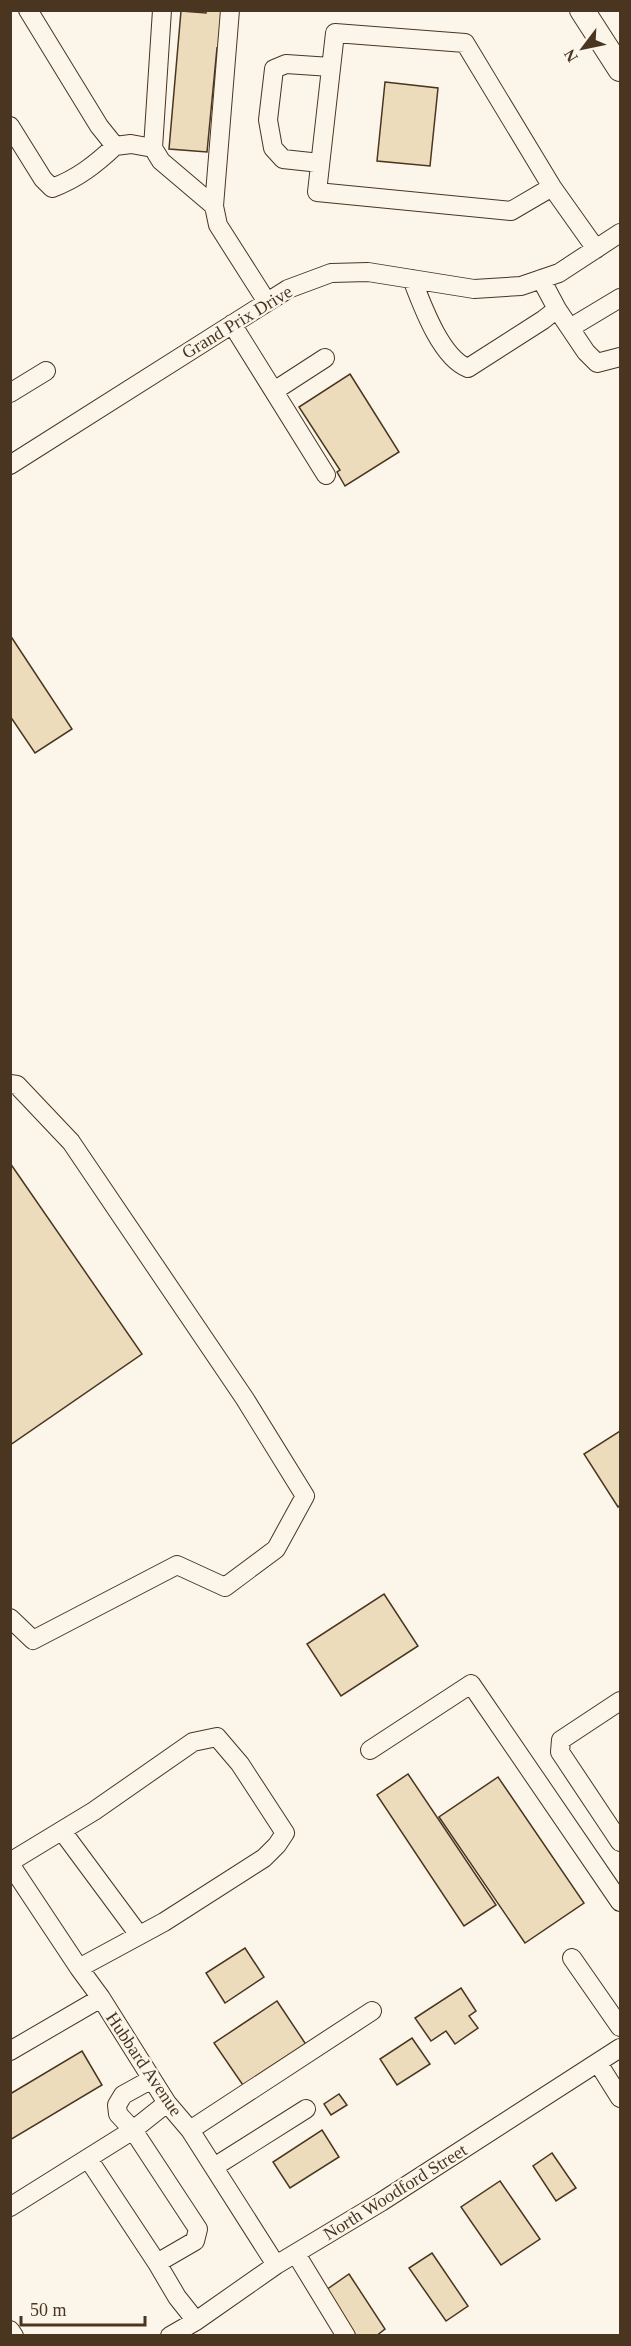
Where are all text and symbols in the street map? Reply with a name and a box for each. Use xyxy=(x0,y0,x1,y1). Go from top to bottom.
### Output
north arrow xyxy=(553,18,613,78)
text: N xyxy=(560,46,581,65)
street label: Grand Prix Drive xyxy=(178,281,296,363)
street label: Hubbard Avenue xyxy=(102,2008,186,2120)
street label: North Woodford Street xyxy=(320,2140,470,2244)
scale bar xyxy=(21,2289,146,2327)
text: 50 m xyxy=(30,2300,67,2320)

